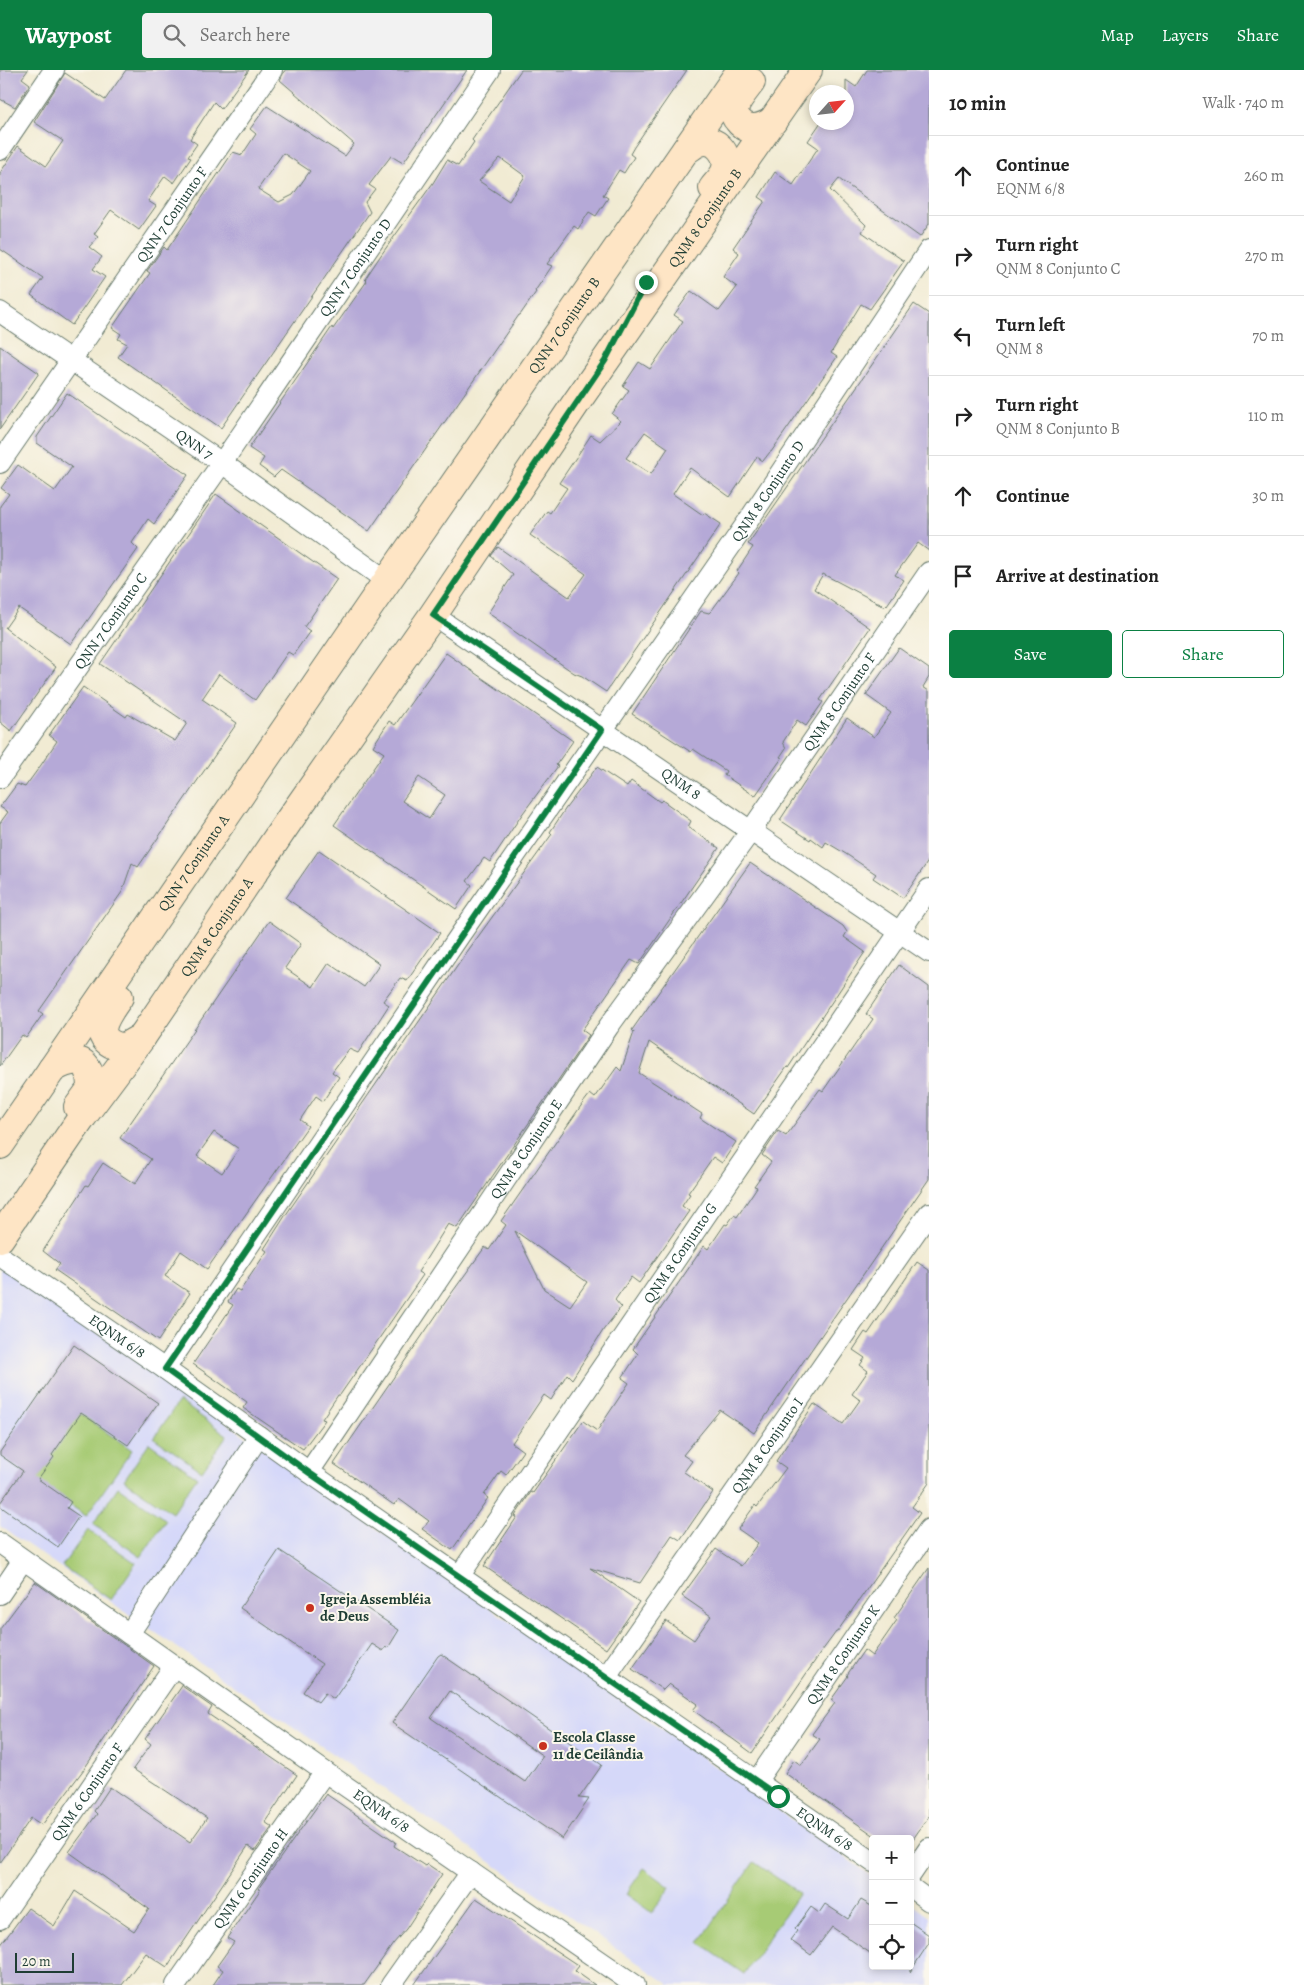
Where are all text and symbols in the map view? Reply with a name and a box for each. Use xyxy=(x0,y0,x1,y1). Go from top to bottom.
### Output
search box xyxy=(142,13,492,58)
text: Waypost xyxy=(25,19,112,51)
icon: search xyxy=(160,21,188,49)
text: Search here xyxy=(200,22,290,48)
text: Map xyxy=(1101,23,1134,47)
text: Layers xyxy=(1162,23,1209,47)
text: Share xyxy=(1237,23,1279,47)
north arrow xyxy=(809,85,854,130)
text: 10 min xyxy=(949,89,1006,117)
text: Walk · 740 m xyxy=(1203,92,1284,114)
text: Continue xyxy=(996,152,1070,178)
icon: ahead xyxy=(949,162,977,190)
street label: QNN 7 Conjunto F xyxy=(132,163,212,267)
street label: QNM 8 Conjunto B xyxy=(663,164,746,272)
text: 260 m xyxy=(1244,165,1284,187)
text: EQNM 6/8 xyxy=(996,178,1065,200)
street label: QNN 7 Conjunto D xyxy=(315,214,396,321)
text: Turn right xyxy=(996,232,1078,258)
icon: right xyxy=(949,242,977,270)
text: 270 m xyxy=(1245,245,1284,267)
text: QNM 8 Conjunto C xyxy=(996,258,1121,280)
route end xyxy=(635,271,658,294)
street label: QNN 7 Conjunto B xyxy=(524,273,605,378)
text: Turn left xyxy=(996,312,1065,338)
icon: left xyxy=(949,322,977,350)
text: 70 m xyxy=(1252,325,1284,347)
text: QNM 8 xyxy=(996,338,1043,360)
text: Turn right xyxy=(996,392,1078,418)
icon: right xyxy=(949,402,977,430)
text: 110 m xyxy=(1248,405,1284,427)
text: QNM 8 Conjunto B xyxy=(996,418,1120,440)
street label: QNN 7 xyxy=(172,424,218,464)
street label: QNM 8 Conjunto D xyxy=(727,436,809,546)
icon: ahead xyxy=(949,482,977,510)
text: Continue xyxy=(996,483,1070,509)
text: 30 m xyxy=(1252,485,1284,507)
icon: arrive xyxy=(949,562,977,590)
text: Arrive at destination xyxy=(996,563,1159,589)
street label: QNN 7 Conjunto C xyxy=(70,569,152,673)
button: Save xyxy=(949,630,1112,678)
button: Share xyxy=(1122,630,1284,678)
street label: QNM 8 Conjunto F xyxy=(798,649,881,755)
street label: QNM 8 xyxy=(657,763,705,804)
street label: QNN 7 Conjunto A xyxy=(153,810,234,915)
street label: QNM 8 Conjunto A xyxy=(176,873,258,981)
street label: QNM 8 Conjunto E xyxy=(485,1095,567,1203)
street label: QNM 8 Conjunto G xyxy=(639,1199,722,1307)
street label: EQNM 6/8 xyxy=(85,1310,150,1363)
street label: QNM 8 Conjunto I xyxy=(727,1393,808,1498)
place label: Igreja Assembléia de Deus xyxy=(320,1589,432,1626)
street label: QNM 8 Conjunto K xyxy=(802,1600,885,1709)
marker: Igreja Assembléia de Deus xyxy=(304,1602,316,1614)
place label: Escola Classe 11 de Ceilândia xyxy=(553,1727,644,1764)
street label: QNM 6 Conjunto F xyxy=(46,1739,128,1845)
marker: Escola Classe 11 de Ceilândia xyxy=(537,1740,549,1752)
street label: EQNM 6/8 xyxy=(349,1784,414,1837)
route start xyxy=(767,1785,790,1808)
street label: EQNM 6/8 xyxy=(792,1802,857,1855)
street label: QNM 6 Conjunto H xyxy=(208,1824,293,1933)
map controls xyxy=(869,1835,914,1970)
button: + xyxy=(869,1835,914,1880)
button: − xyxy=(869,1880,914,1925)
button: locate xyxy=(869,1925,914,1970)
scale bar xyxy=(15,1950,74,1973)
text: 20 m xyxy=(22,1952,51,1971)

